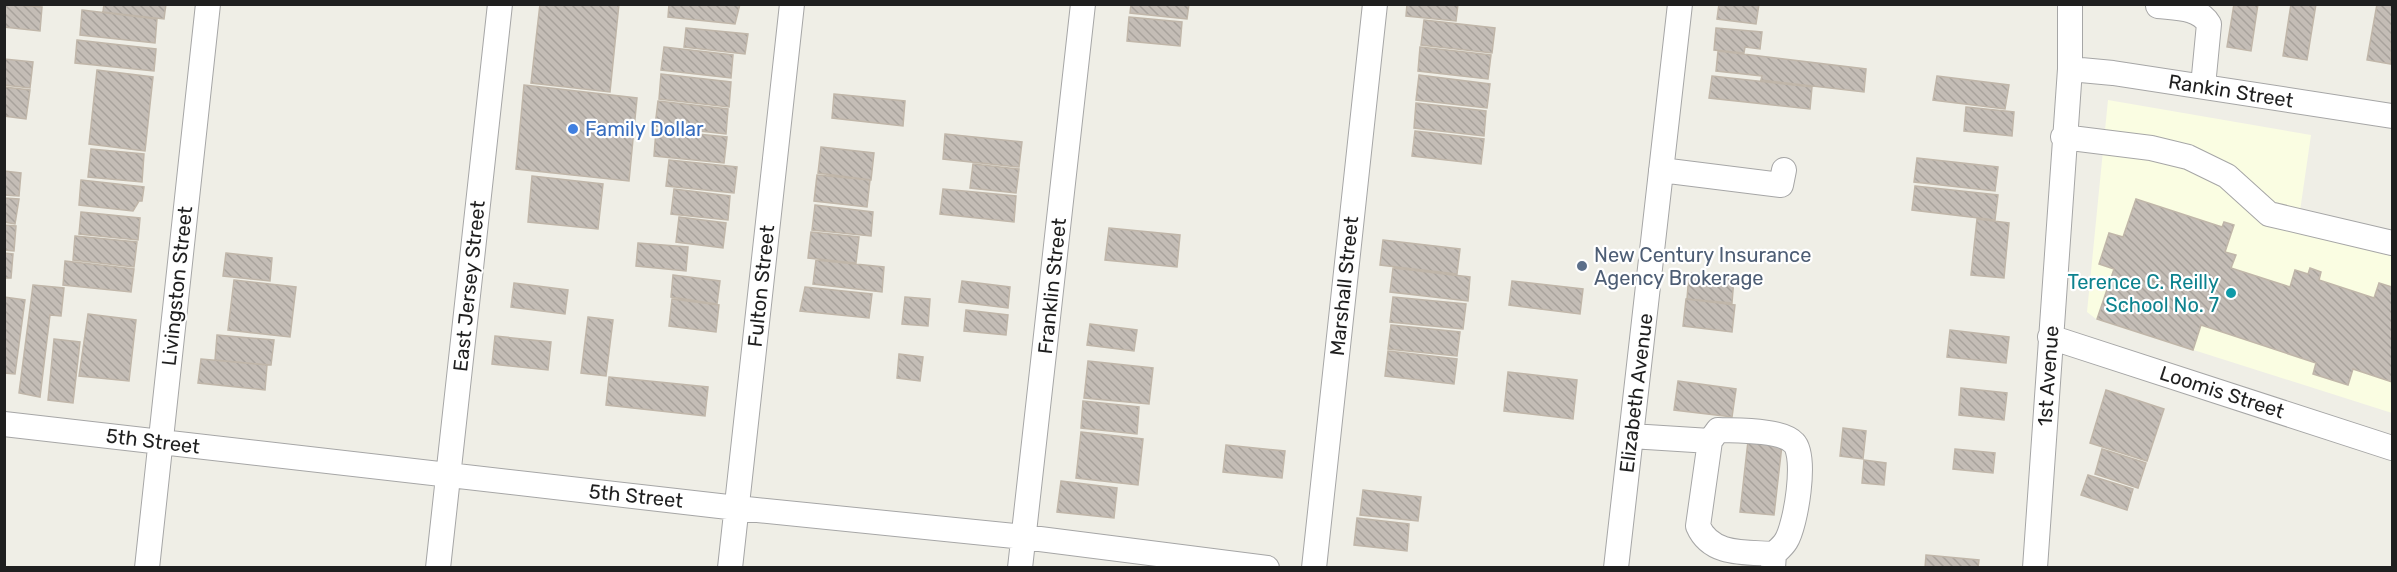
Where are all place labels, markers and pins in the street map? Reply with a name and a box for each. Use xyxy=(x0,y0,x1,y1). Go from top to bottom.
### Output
place label: Family Dollar xyxy=(585,117,704,141)
marker: Family Dollar xyxy=(566,122,580,136)
place label: New Century Insurance Agency Brokerage xyxy=(1594,243,1811,290)
marker: New Century Insurance Agency Brokerage xyxy=(1575,259,1589,273)
place label: Terence C. Reilly School No. 7 xyxy=(2067,270,2219,317)
marker: Terence C. Reilly School No. 7 xyxy=(2224,286,2238,300)

